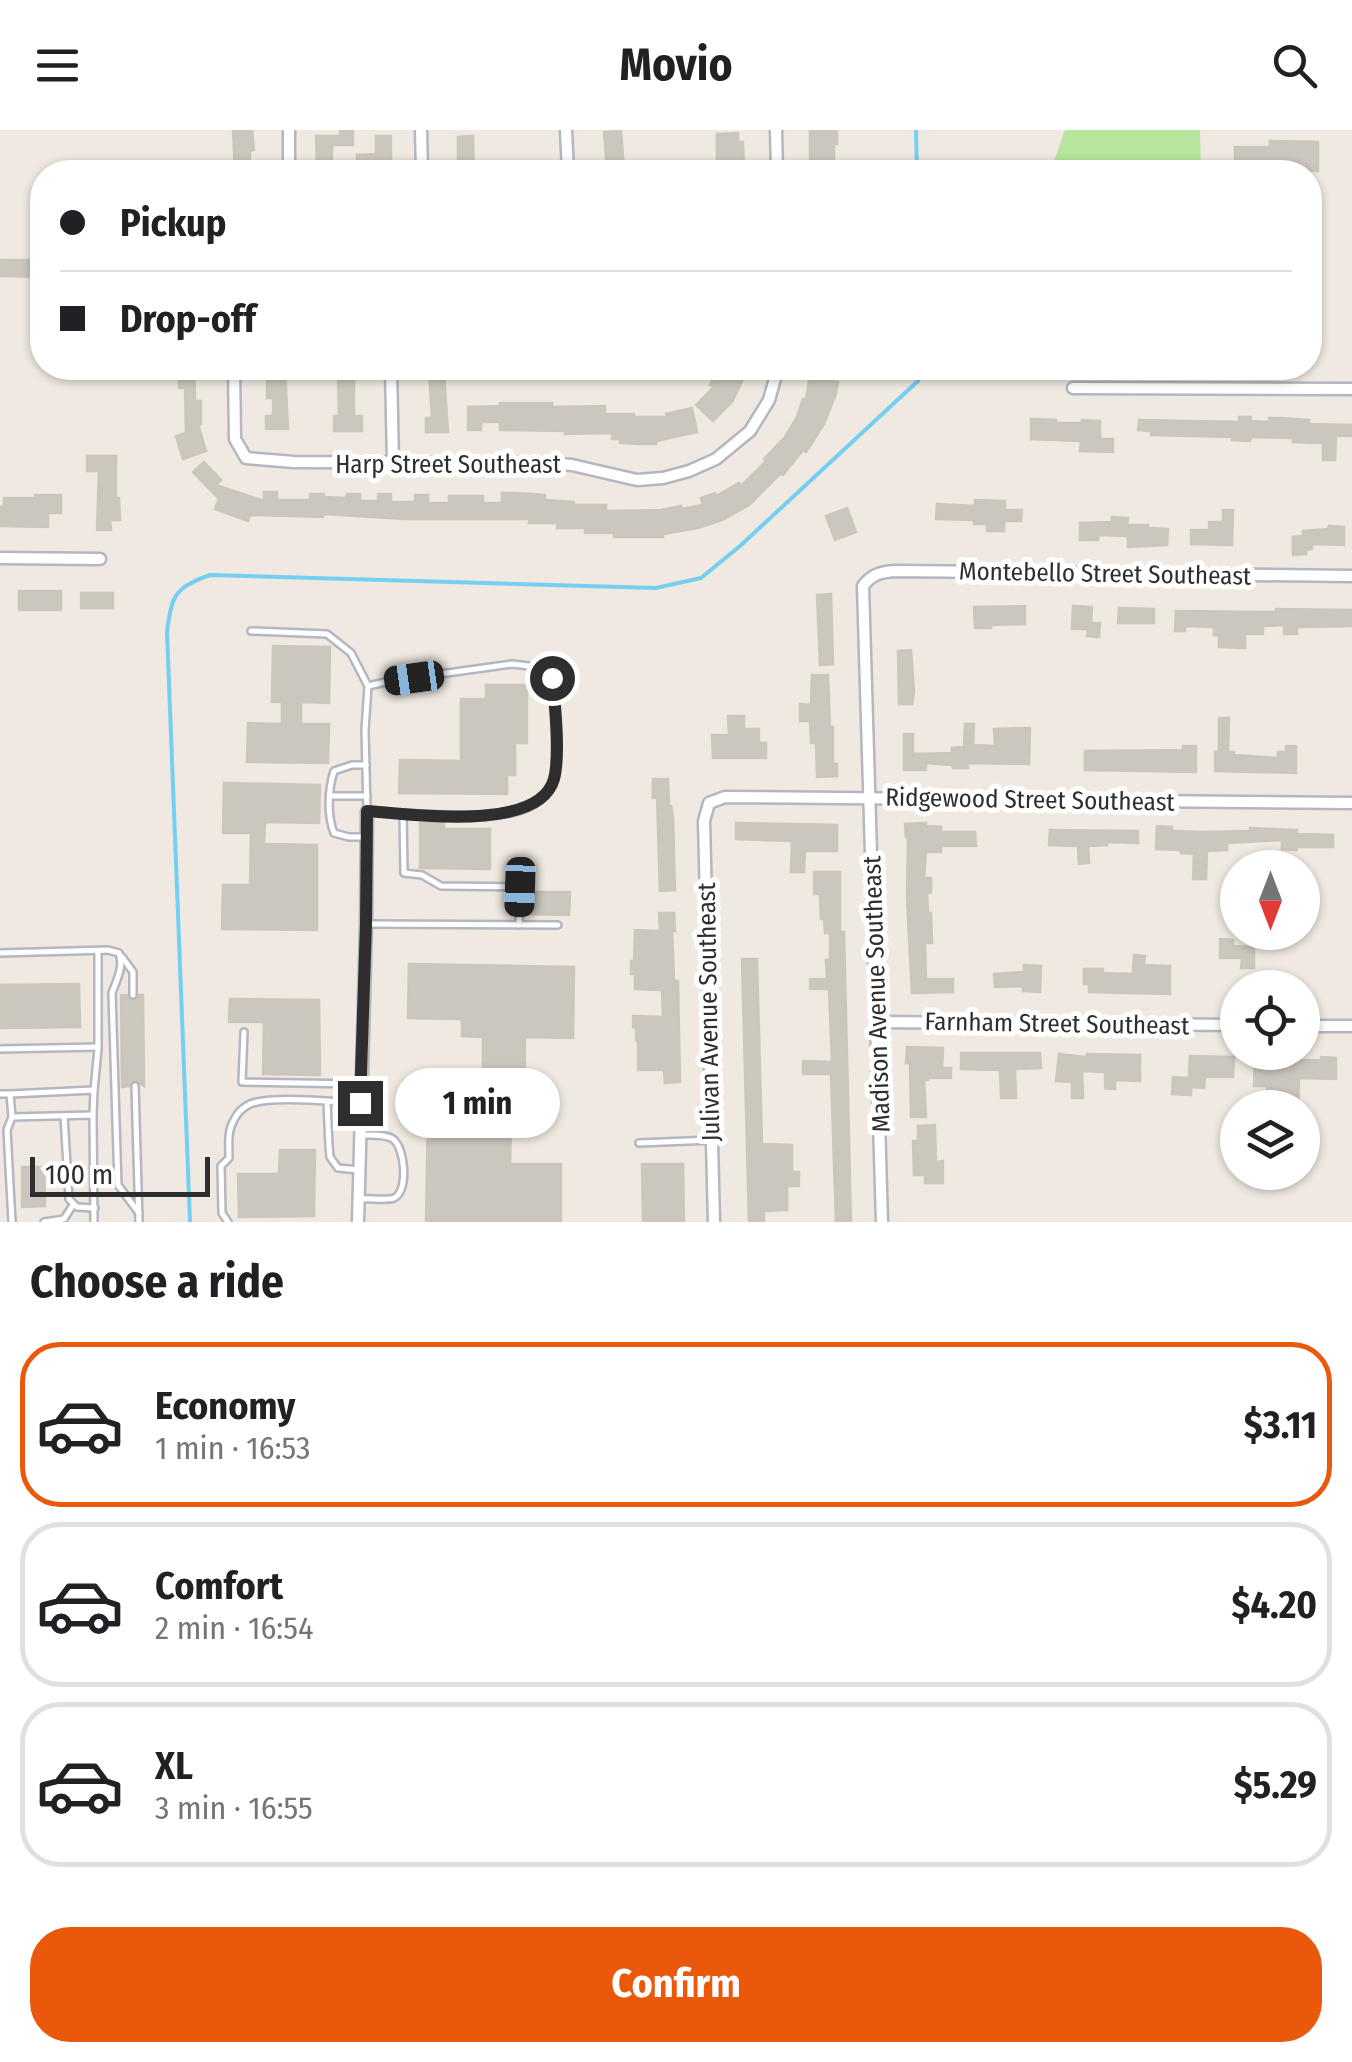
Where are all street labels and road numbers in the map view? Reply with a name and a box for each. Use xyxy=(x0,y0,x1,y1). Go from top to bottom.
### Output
street label: Harp Street Southeast xyxy=(335,450,562,480)
street label: Montebello Street Southeast xyxy=(959,556,1252,592)
street label: Ridgewood Street Southeast xyxy=(885,782,1176,818)
street label: Madison Avenue Southeast xyxy=(857,854,897,1133)
street label: Julivan Avenue Southeast xyxy=(692,881,726,1142)
street label: Farnham Street Southeast xyxy=(924,1007,1190,1041)

